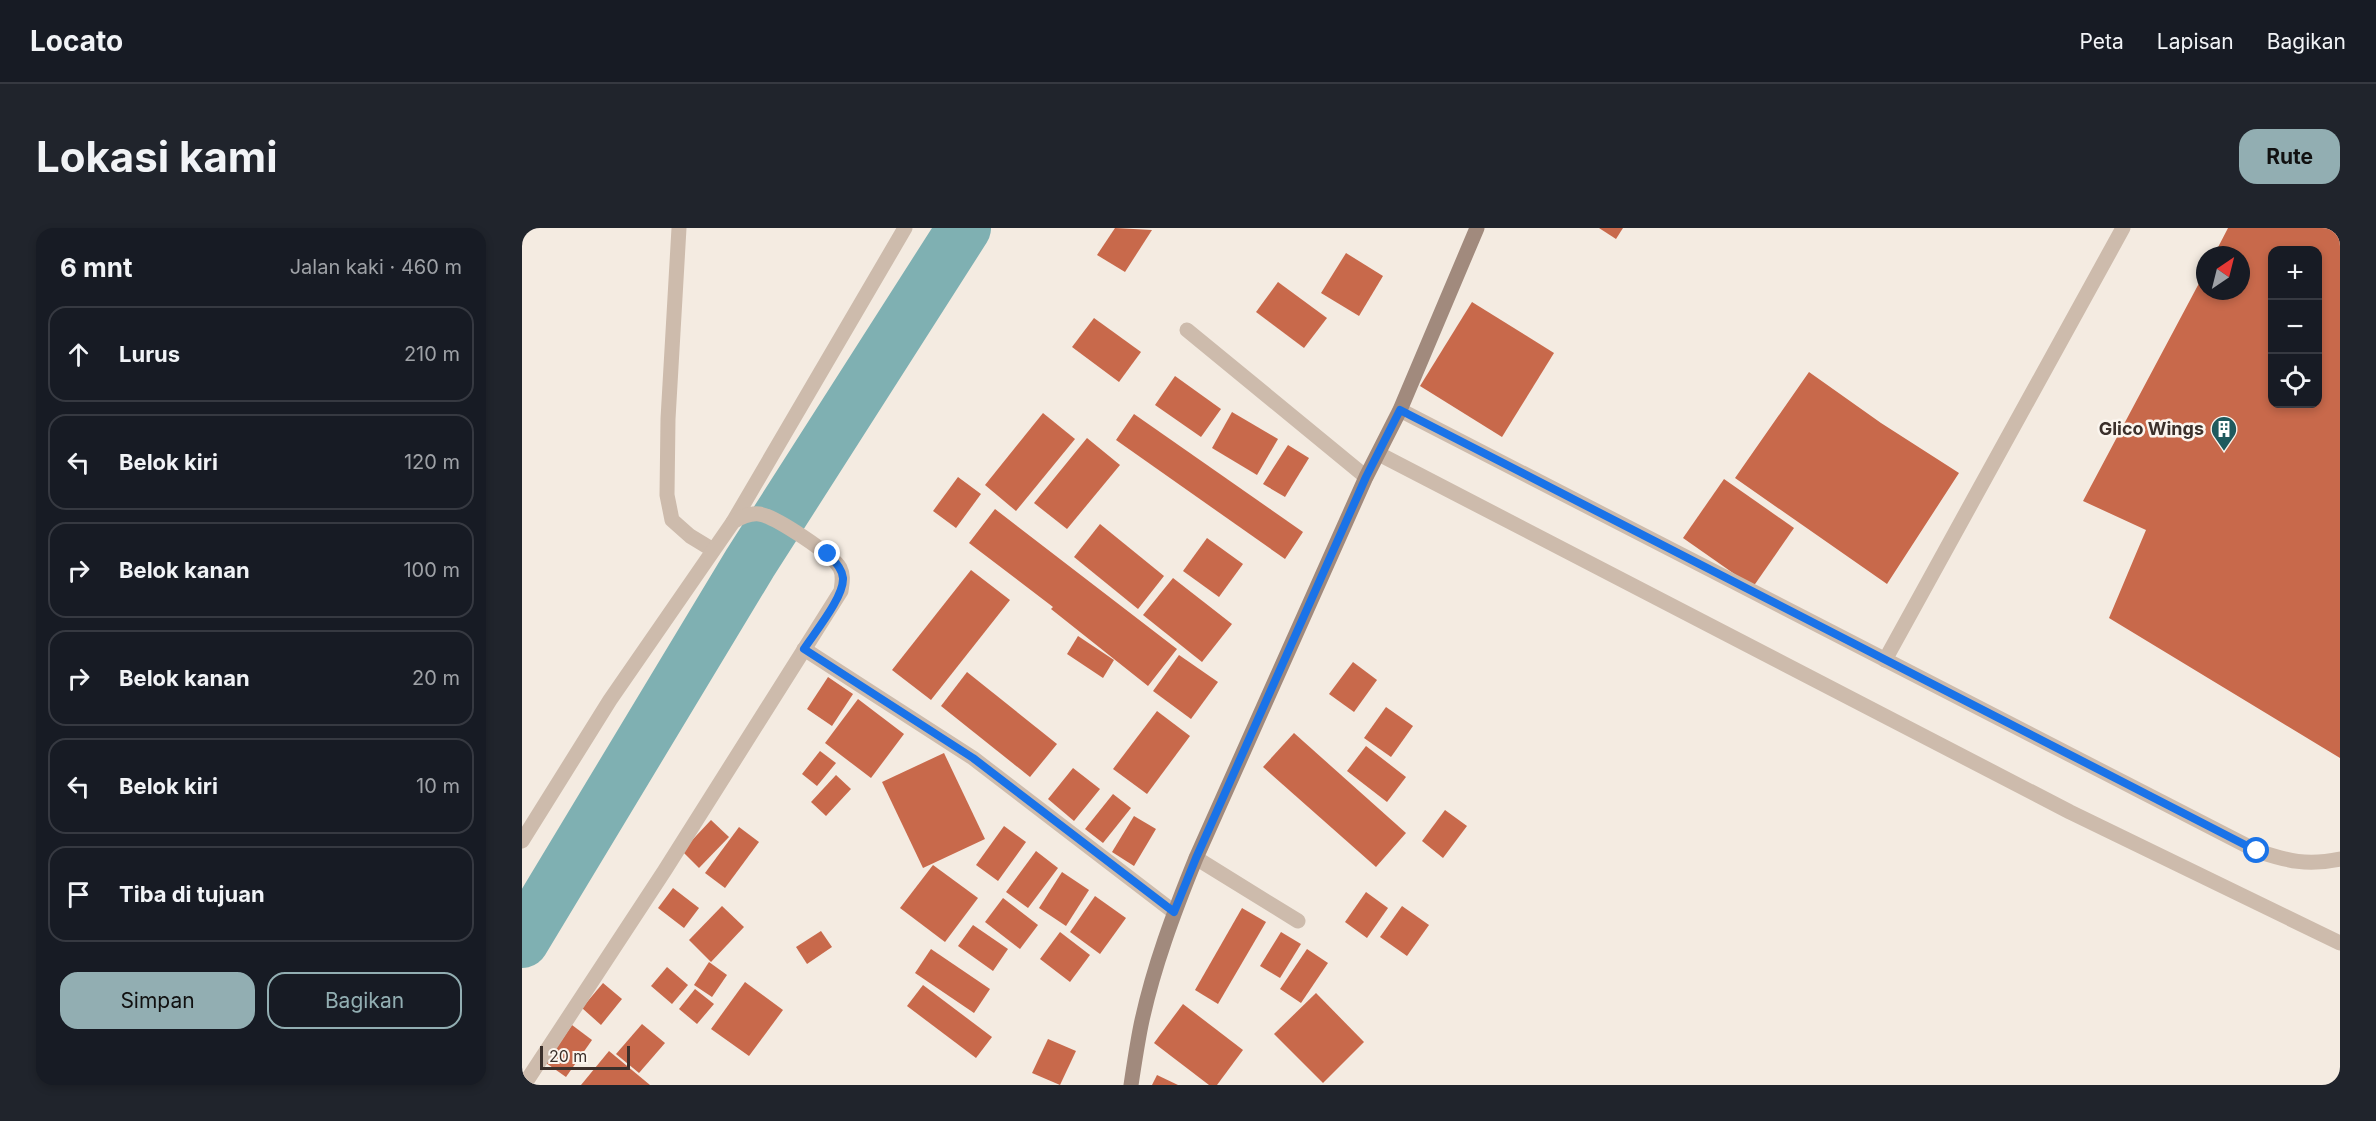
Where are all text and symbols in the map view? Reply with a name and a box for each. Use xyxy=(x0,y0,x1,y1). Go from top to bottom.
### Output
text: Locato xyxy=(30,24,123,58)
text: Peta xyxy=(2080,29,2124,54)
text: Lapisan xyxy=(2157,29,2234,54)
text: Bagikan xyxy=(2267,29,2346,54)
button: Rute xyxy=(2239,129,2340,184)
text: Lokasi kami xyxy=(36,131,278,182)
north arrow xyxy=(2196,246,2250,300)
map controls xyxy=(2268,246,2322,408)
button: + xyxy=(2268,246,2322,300)
text: 6 mnt xyxy=(60,252,132,283)
text: Jalan kaki · 460 m xyxy=(290,255,462,279)
button: − xyxy=(2268,300,2322,354)
icon: ahead xyxy=(62,338,95,371)
text: Lurus xyxy=(119,341,180,367)
text: 210 m xyxy=(404,342,460,366)
button: locate xyxy=(2268,354,2322,408)
building icon: Glico Wings xyxy=(2209,414,2239,452)
place label: Glico Wings xyxy=(2099,418,2204,439)
icon: left xyxy=(62,446,95,479)
text: Belok kiri xyxy=(119,449,218,475)
text: 120 m xyxy=(404,450,460,474)
route end xyxy=(814,540,840,566)
icon: right xyxy=(62,554,95,587)
text: Belok kanan xyxy=(119,557,250,583)
text: 100 m xyxy=(403,558,460,582)
icon: right xyxy=(62,662,95,695)
text: Belok kanan xyxy=(119,665,250,691)
text: 20 m xyxy=(412,666,460,690)
icon: left xyxy=(62,770,95,803)
text: Belok kiri xyxy=(119,773,218,799)
text: 10 m xyxy=(416,774,460,798)
route start xyxy=(2243,837,2269,863)
icon: arrive xyxy=(62,878,95,911)
text: Tiba di tujuan xyxy=(119,881,265,907)
button: Simpan xyxy=(60,972,255,1029)
button: Bagikan xyxy=(267,972,462,1029)
scale bar xyxy=(540,1043,630,1070)
text: 20 m xyxy=(549,1046,587,1066)

